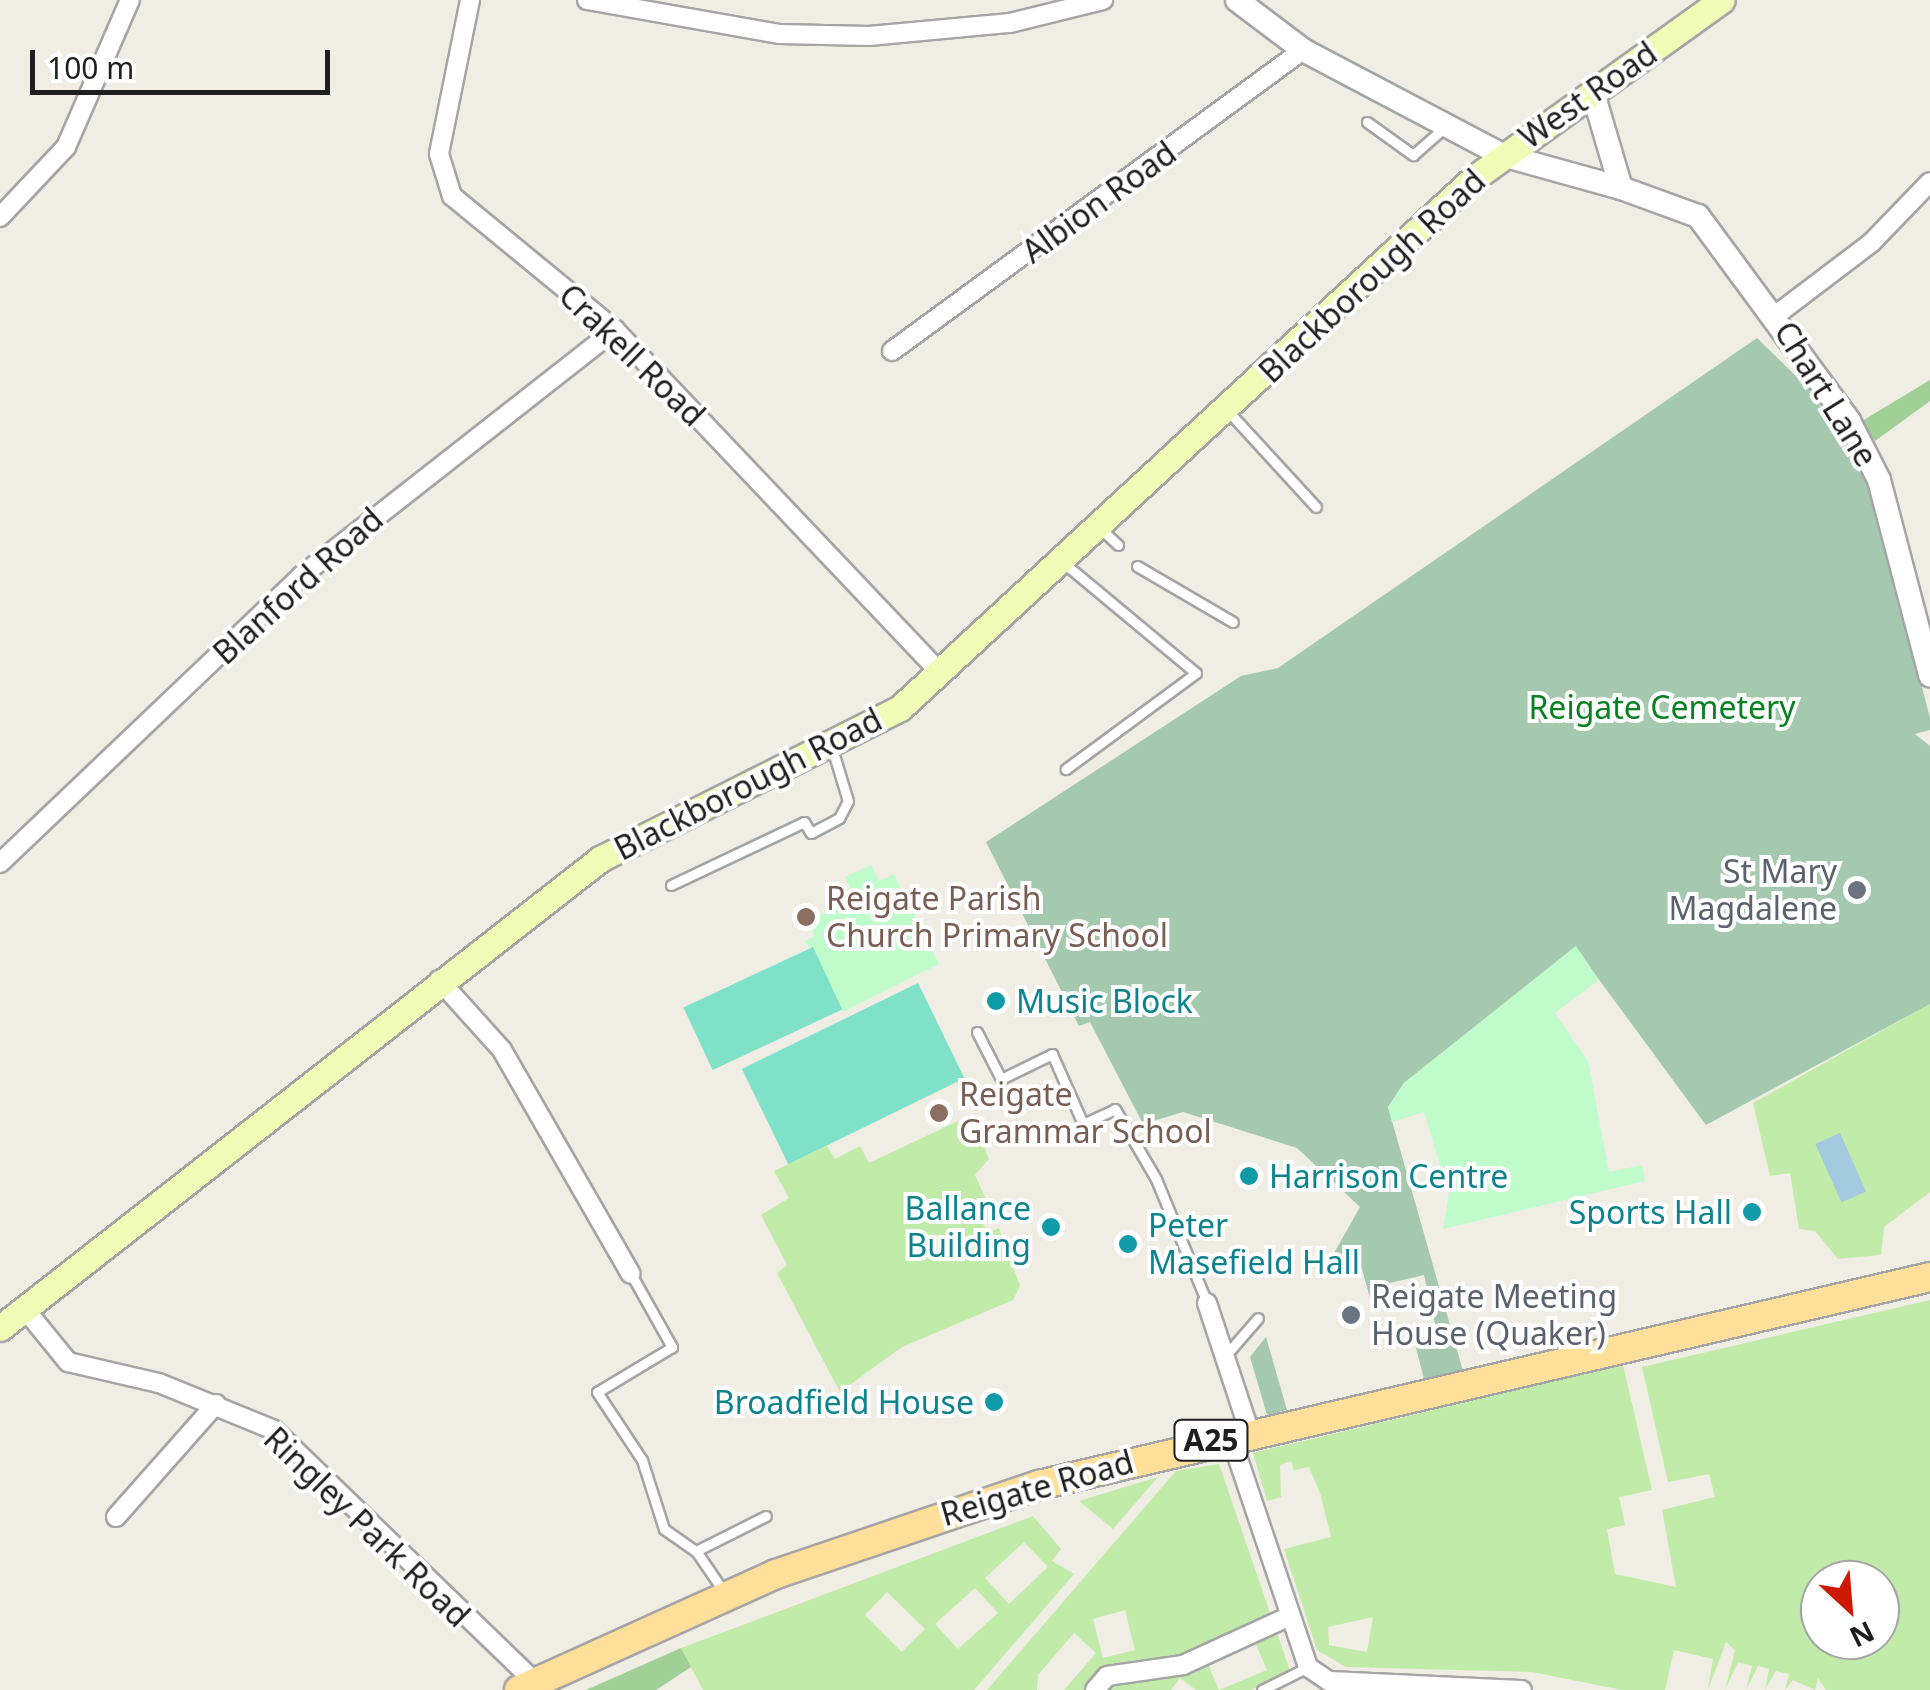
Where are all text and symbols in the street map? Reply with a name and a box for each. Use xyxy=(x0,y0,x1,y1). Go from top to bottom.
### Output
scale bar xyxy=(35,30,335,92)
street label: West Road xyxy=(1512,34,1664,156)
text: 100 m xyxy=(47,47,134,88)
street label: Albion Road xyxy=(1015,133,1183,271)
street label: Blackborough Road xyxy=(1251,161,1493,391)
street label: Crakell Road xyxy=(551,276,713,434)
street label: Chart Lane xyxy=(1766,314,1886,474)
street label: Blanford Road xyxy=(205,500,391,672)
park label: Reigate Cemetery xyxy=(1528,688,1796,726)
street label: Blackborough Road xyxy=(608,700,888,868)
place label: St Mary Magdalene xyxy=(1669,853,1837,928)
marker: St Mary Magdalene xyxy=(1846,879,1868,901)
place label: Reigate Parish Church Primary School xyxy=(826,880,1168,955)
marker: Reigate Parish Church Primary School xyxy=(795,906,817,928)
place label: Music Block xyxy=(1016,982,1193,1020)
marker: Music Block xyxy=(985,990,1007,1012)
place label: Reigate Grammar School xyxy=(959,1076,1212,1151)
marker: Reigate Grammar School xyxy=(928,1102,950,1124)
place label: Harrison Centre xyxy=(1269,1157,1508,1195)
marker: Harrison Centre xyxy=(1238,1165,1260,1187)
place label: Ballance Building xyxy=(905,1190,1031,1265)
place label: Sports Hall xyxy=(1569,1193,1732,1231)
marker: Sports Hall xyxy=(1741,1201,1763,1223)
place label: Peter Masefield Hall xyxy=(1148,1207,1360,1282)
marker: Ballance Building xyxy=(1040,1216,1062,1238)
marker: Peter Masefield Hall xyxy=(1117,1233,1139,1255)
place label: Reigate Meeting House (Quaker) xyxy=(1371,1278,1617,1353)
marker: Reigate Meeting House (Quaker) xyxy=(1340,1304,1362,1326)
place label: Broadfield House xyxy=(714,1383,974,1421)
marker: Broadfield House xyxy=(983,1391,1005,1413)
road number: A25 xyxy=(1171,1415,1251,1465)
street label: Ringley Park Road xyxy=(256,1419,478,1635)
street label: Reigate Road xyxy=(936,1442,1138,1534)
north arrow xyxy=(1800,1560,1900,1660)
text: N xyxy=(1844,1613,1881,1657)

